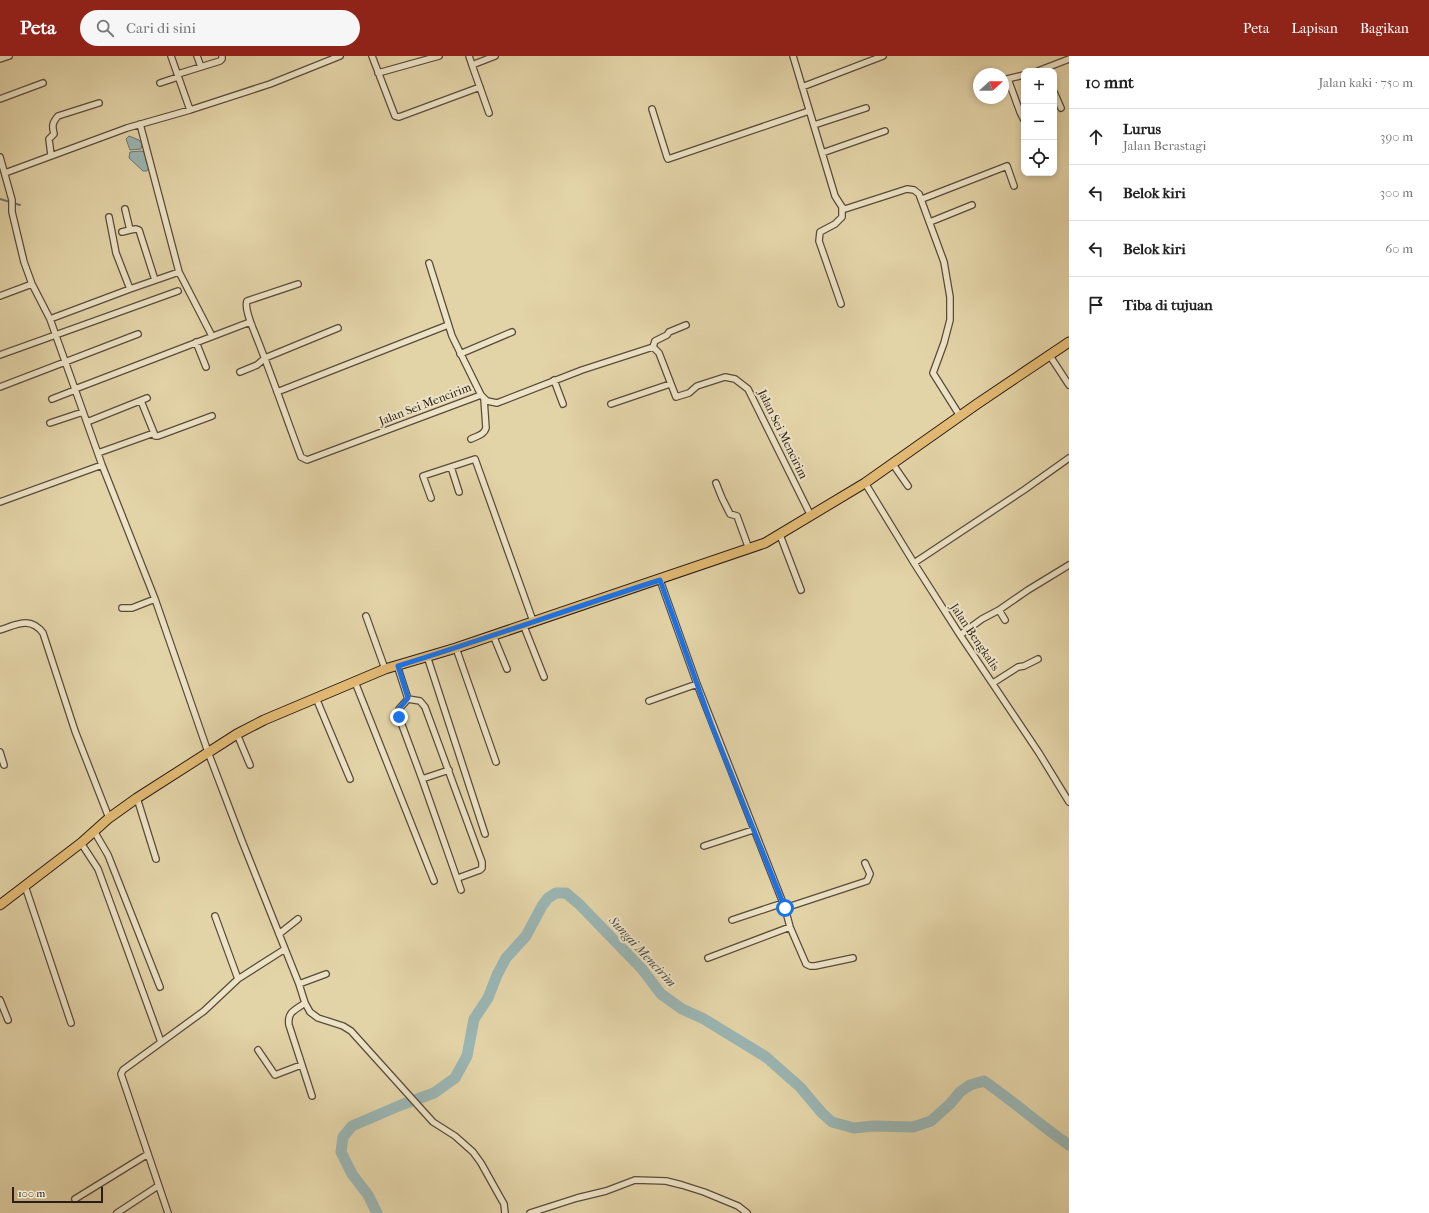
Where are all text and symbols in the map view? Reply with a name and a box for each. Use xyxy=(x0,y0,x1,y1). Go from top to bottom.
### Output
search box xyxy=(80,10,360,46)
text: Peta xyxy=(20,17,56,39)
icon: search xyxy=(94,17,116,39)
text: Cari di sini xyxy=(126,19,196,37)
text: Peta xyxy=(1243,20,1270,37)
text: Lapisan xyxy=(1292,20,1338,37)
text: Bagikan xyxy=(1360,20,1409,37)
north arrow xyxy=(973,68,1009,104)
map controls xyxy=(1021,68,1057,176)
button: + xyxy=(1021,68,1057,104)
text: 10 mnt xyxy=(1085,72,1134,92)
text: Jalan kaki · 750 m xyxy=(1318,75,1413,90)
button: − xyxy=(1021,104,1057,140)
text: Lurus xyxy=(1123,120,1161,138)
icon: ahead xyxy=(1085,126,1107,148)
text: 390 m xyxy=(1380,129,1413,144)
text: Jalan Berastagi xyxy=(1123,138,1206,153)
button: locate xyxy=(1021,140,1057,176)
icon: left xyxy=(1085,182,1107,204)
text: Belok kiri xyxy=(1123,184,1186,202)
text: 300 m xyxy=(1380,185,1413,200)
icon: left xyxy=(1085,238,1107,260)
text: Belok kiri xyxy=(1123,240,1186,258)
text: 60 m xyxy=(1385,241,1413,256)
icon: arrive xyxy=(1085,294,1107,316)
text: Tiba di tujuan xyxy=(1123,296,1213,314)
street label: Jalan Sei Mencirim xyxy=(376,380,473,428)
street label: Jalan Sei Mencirim xyxy=(755,386,811,481)
street label: Jalan Bengkalis xyxy=(947,600,1003,674)
route end xyxy=(390,708,408,726)
route start xyxy=(776,899,794,917)
water label: Sungai Mencirim xyxy=(605,912,679,990)
scale bar xyxy=(12,1185,103,1204)
text: 100 m xyxy=(18,1187,46,1200)

